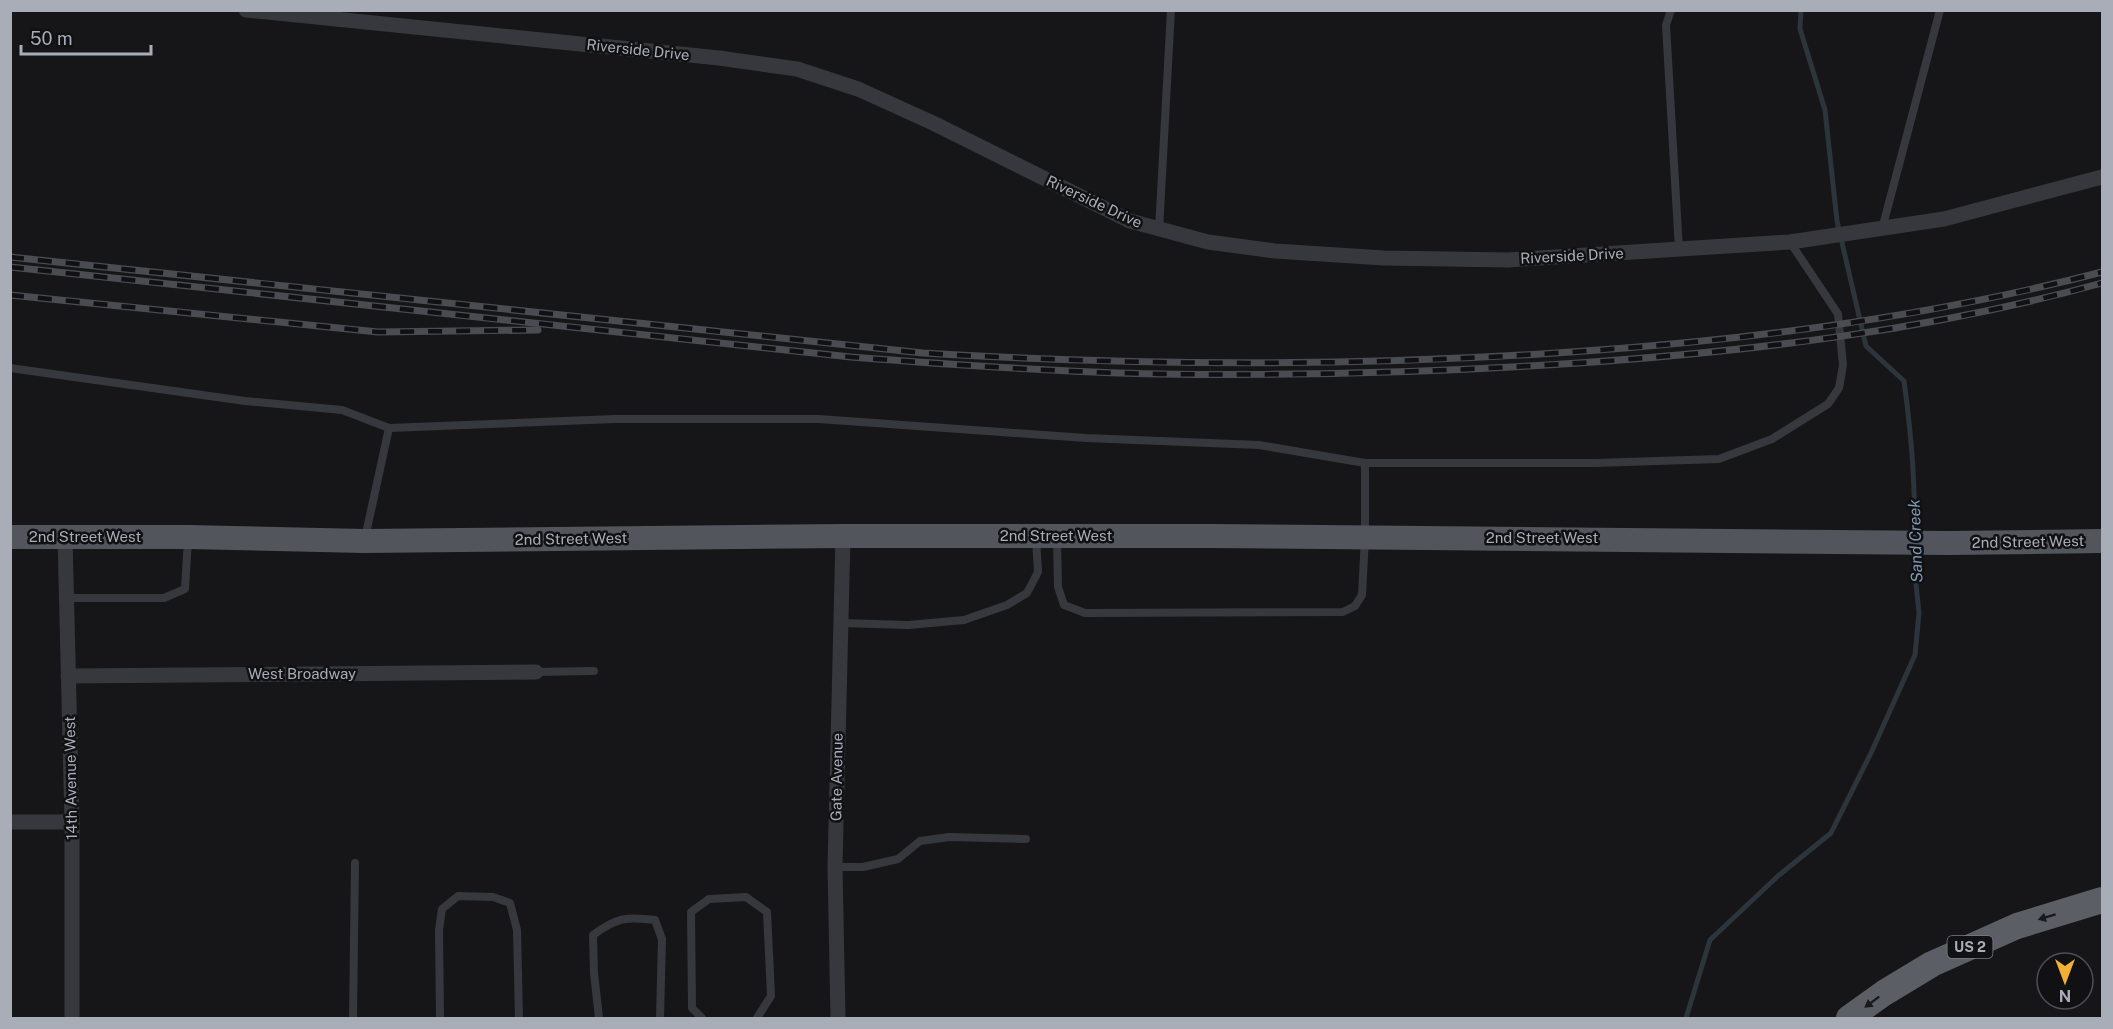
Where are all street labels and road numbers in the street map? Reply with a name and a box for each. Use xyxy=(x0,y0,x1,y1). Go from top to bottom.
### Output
street label: Riverside Drive xyxy=(586,36,691,63)
street label: Riverside Drive xyxy=(1044,172,1145,231)
street label: Riverside Drive xyxy=(1520,244,1624,267)
street label: 2nd Street West xyxy=(1000,527,1112,544)
street label: 2nd Street West xyxy=(29,528,141,545)
street label: 2nd Street West xyxy=(515,529,628,548)
street label: 2nd Street West xyxy=(1486,529,1598,546)
street label: 2nd Street West xyxy=(1972,532,2085,551)
street label: West Broadway xyxy=(248,665,356,682)
street label: 14th Avenue West xyxy=(61,716,80,840)
street label: Gate Avenue xyxy=(827,733,846,821)
road number: US 2 xyxy=(1948,936,1992,958)

